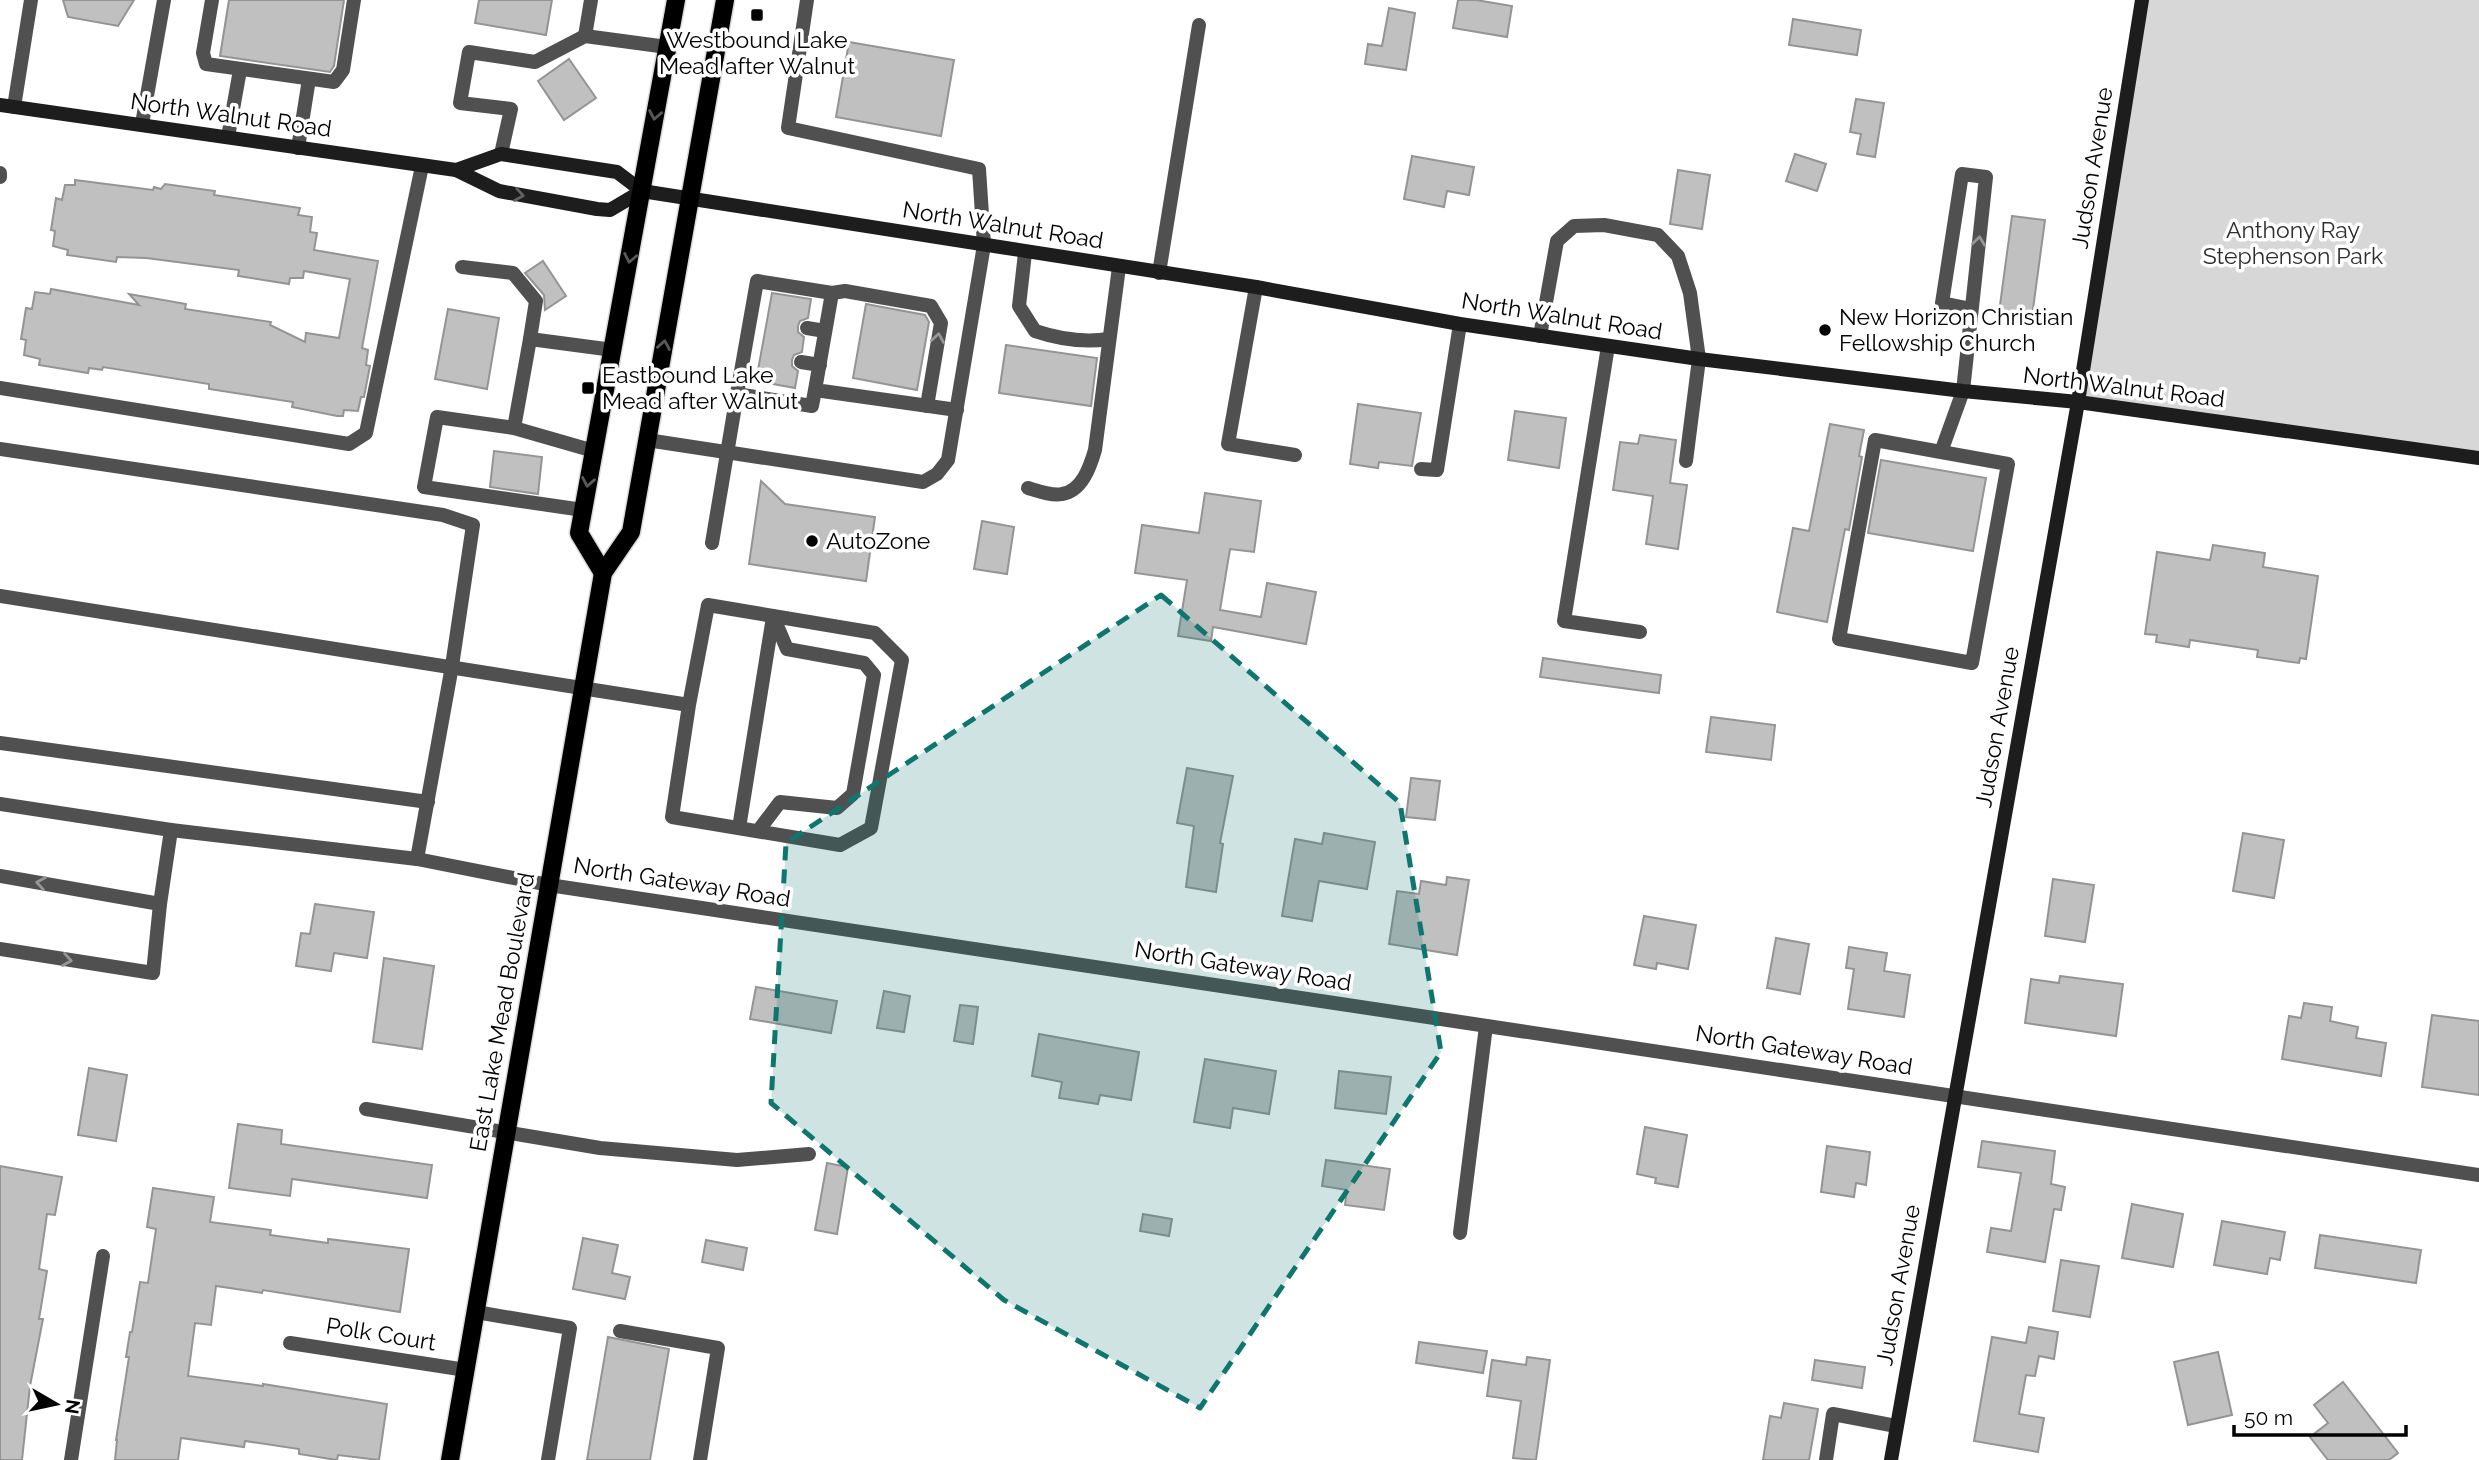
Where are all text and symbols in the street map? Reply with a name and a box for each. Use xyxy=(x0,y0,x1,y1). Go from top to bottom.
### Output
marker: Westbound Lake Mead after Walnut xyxy=(749,7,765,23)
place label: Westbound Lake Mead after Walnut xyxy=(659,26,855,79)
street label: Judson Avenue xyxy=(2065,85,2118,251)
street label: North Walnut Road xyxy=(129,87,333,142)
one-way arrow xyxy=(648,110,663,121)
one-way arrow xyxy=(513,187,525,202)
street label: North Walnut Road xyxy=(901,195,1105,254)
park label: Anthony Ray Stephenson Park xyxy=(2203,216,2383,269)
one-way arrow xyxy=(1971,235,1986,246)
one-way arrow xyxy=(623,252,638,264)
street label: North Walnut Road xyxy=(1460,286,1664,345)
place label: New Horizon Christian Fellowship Church xyxy=(1839,303,2073,356)
marker: New Horizon Christian Fellowship Church xyxy=(1817,322,1833,338)
one-way arrow xyxy=(930,332,945,344)
one-way arrow xyxy=(656,339,671,351)
place label: Eastbound Lake Mead after Walnut xyxy=(602,361,799,414)
street label: North Walnut Road xyxy=(2022,361,2226,412)
marker: Eastbound Lake Mead after Walnut xyxy=(580,380,596,396)
one-way arrow xyxy=(582,476,597,488)
place label: AutoZone xyxy=(826,527,930,554)
marker: AutoZone xyxy=(804,533,820,549)
street label: Judson Avenue xyxy=(1969,644,2024,810)
street label: North Gateway Road xyxy=(572,851,793,912)
street label: East Lake Mead Boulevard xyxy=(464,870,539,1154)
one-way arrow xyxy=(35,876,47,891)
street label: North Gateway Road xyxy=(1133,935,1354,996)
one-way arrow xyxy=(62,952,73,967)
street label: North Gateway Road xyxy=(1694,1019,1915,1080)
street label: Judson Avenue xyxy=(1870,1202,1925,1368)
street label: Polk Court xyxy=(324,1311,438,1356)
north arrow xyxy=(21,1369,91,1439)
scale bar xyxy=(2234,1394,2406,1438)
text: N xyxy=(61,1398,85,1416)
text: 50 m xyxy=(2244,1405,2293,1430)

